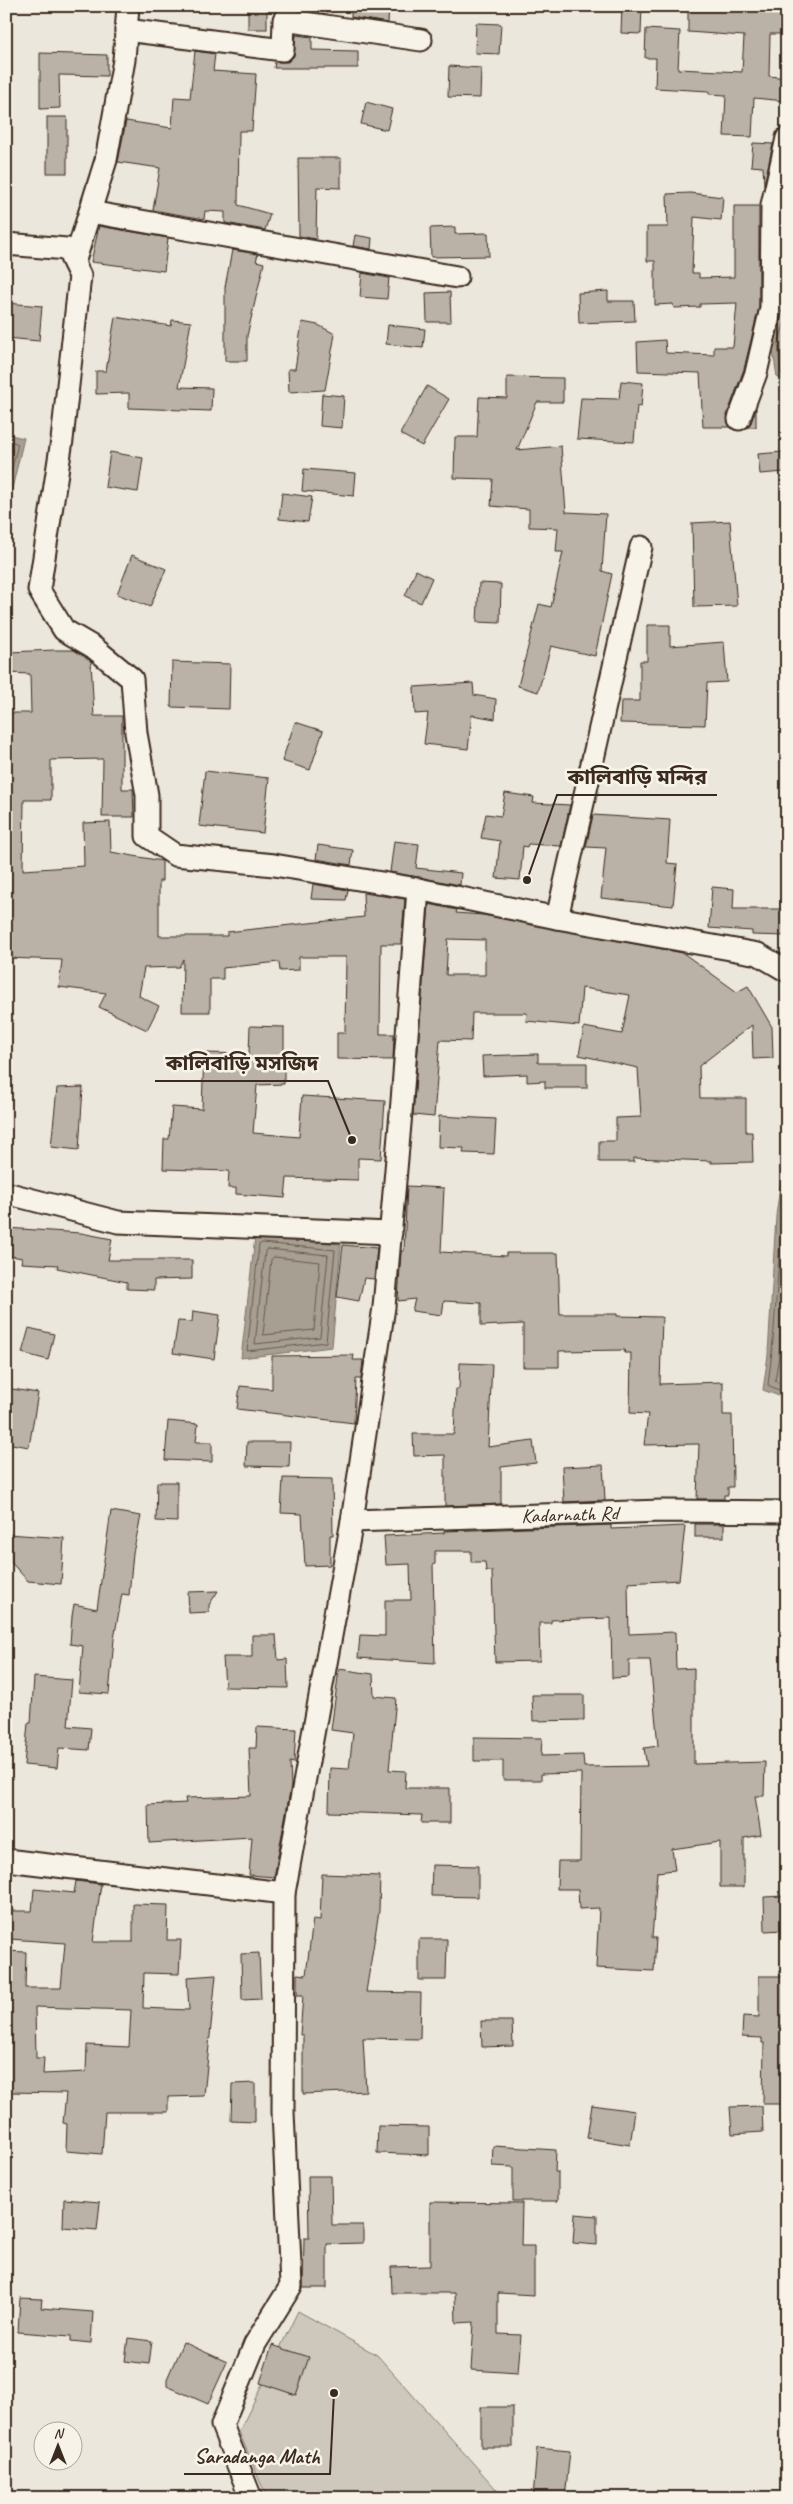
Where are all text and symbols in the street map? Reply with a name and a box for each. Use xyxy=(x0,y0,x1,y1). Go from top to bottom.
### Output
callout: কালিবাড়ি মন্দির xyxy=(557,759,717,795)
text: কালিবাড়ি মন্দির xyxy=(566,764,707,790)
callout: কালিবাড়ি মসজিদ xyxy=(155,1045,328,1081)
text: কালিবাড়ি মসজিদ xyxy=(164,1050,320,1076)
street label: Kadarnath Rd xyxy=(521,1500,622,1529)
north arrow xyxy=(32,2422,82,2472)
text: N xyxy=(54,2425,65,2442)
callout: Saradanga Math xyxy=(184,2438,330,2474)
text: Saradanga Math xyxy=(194,2443,321,2469)

